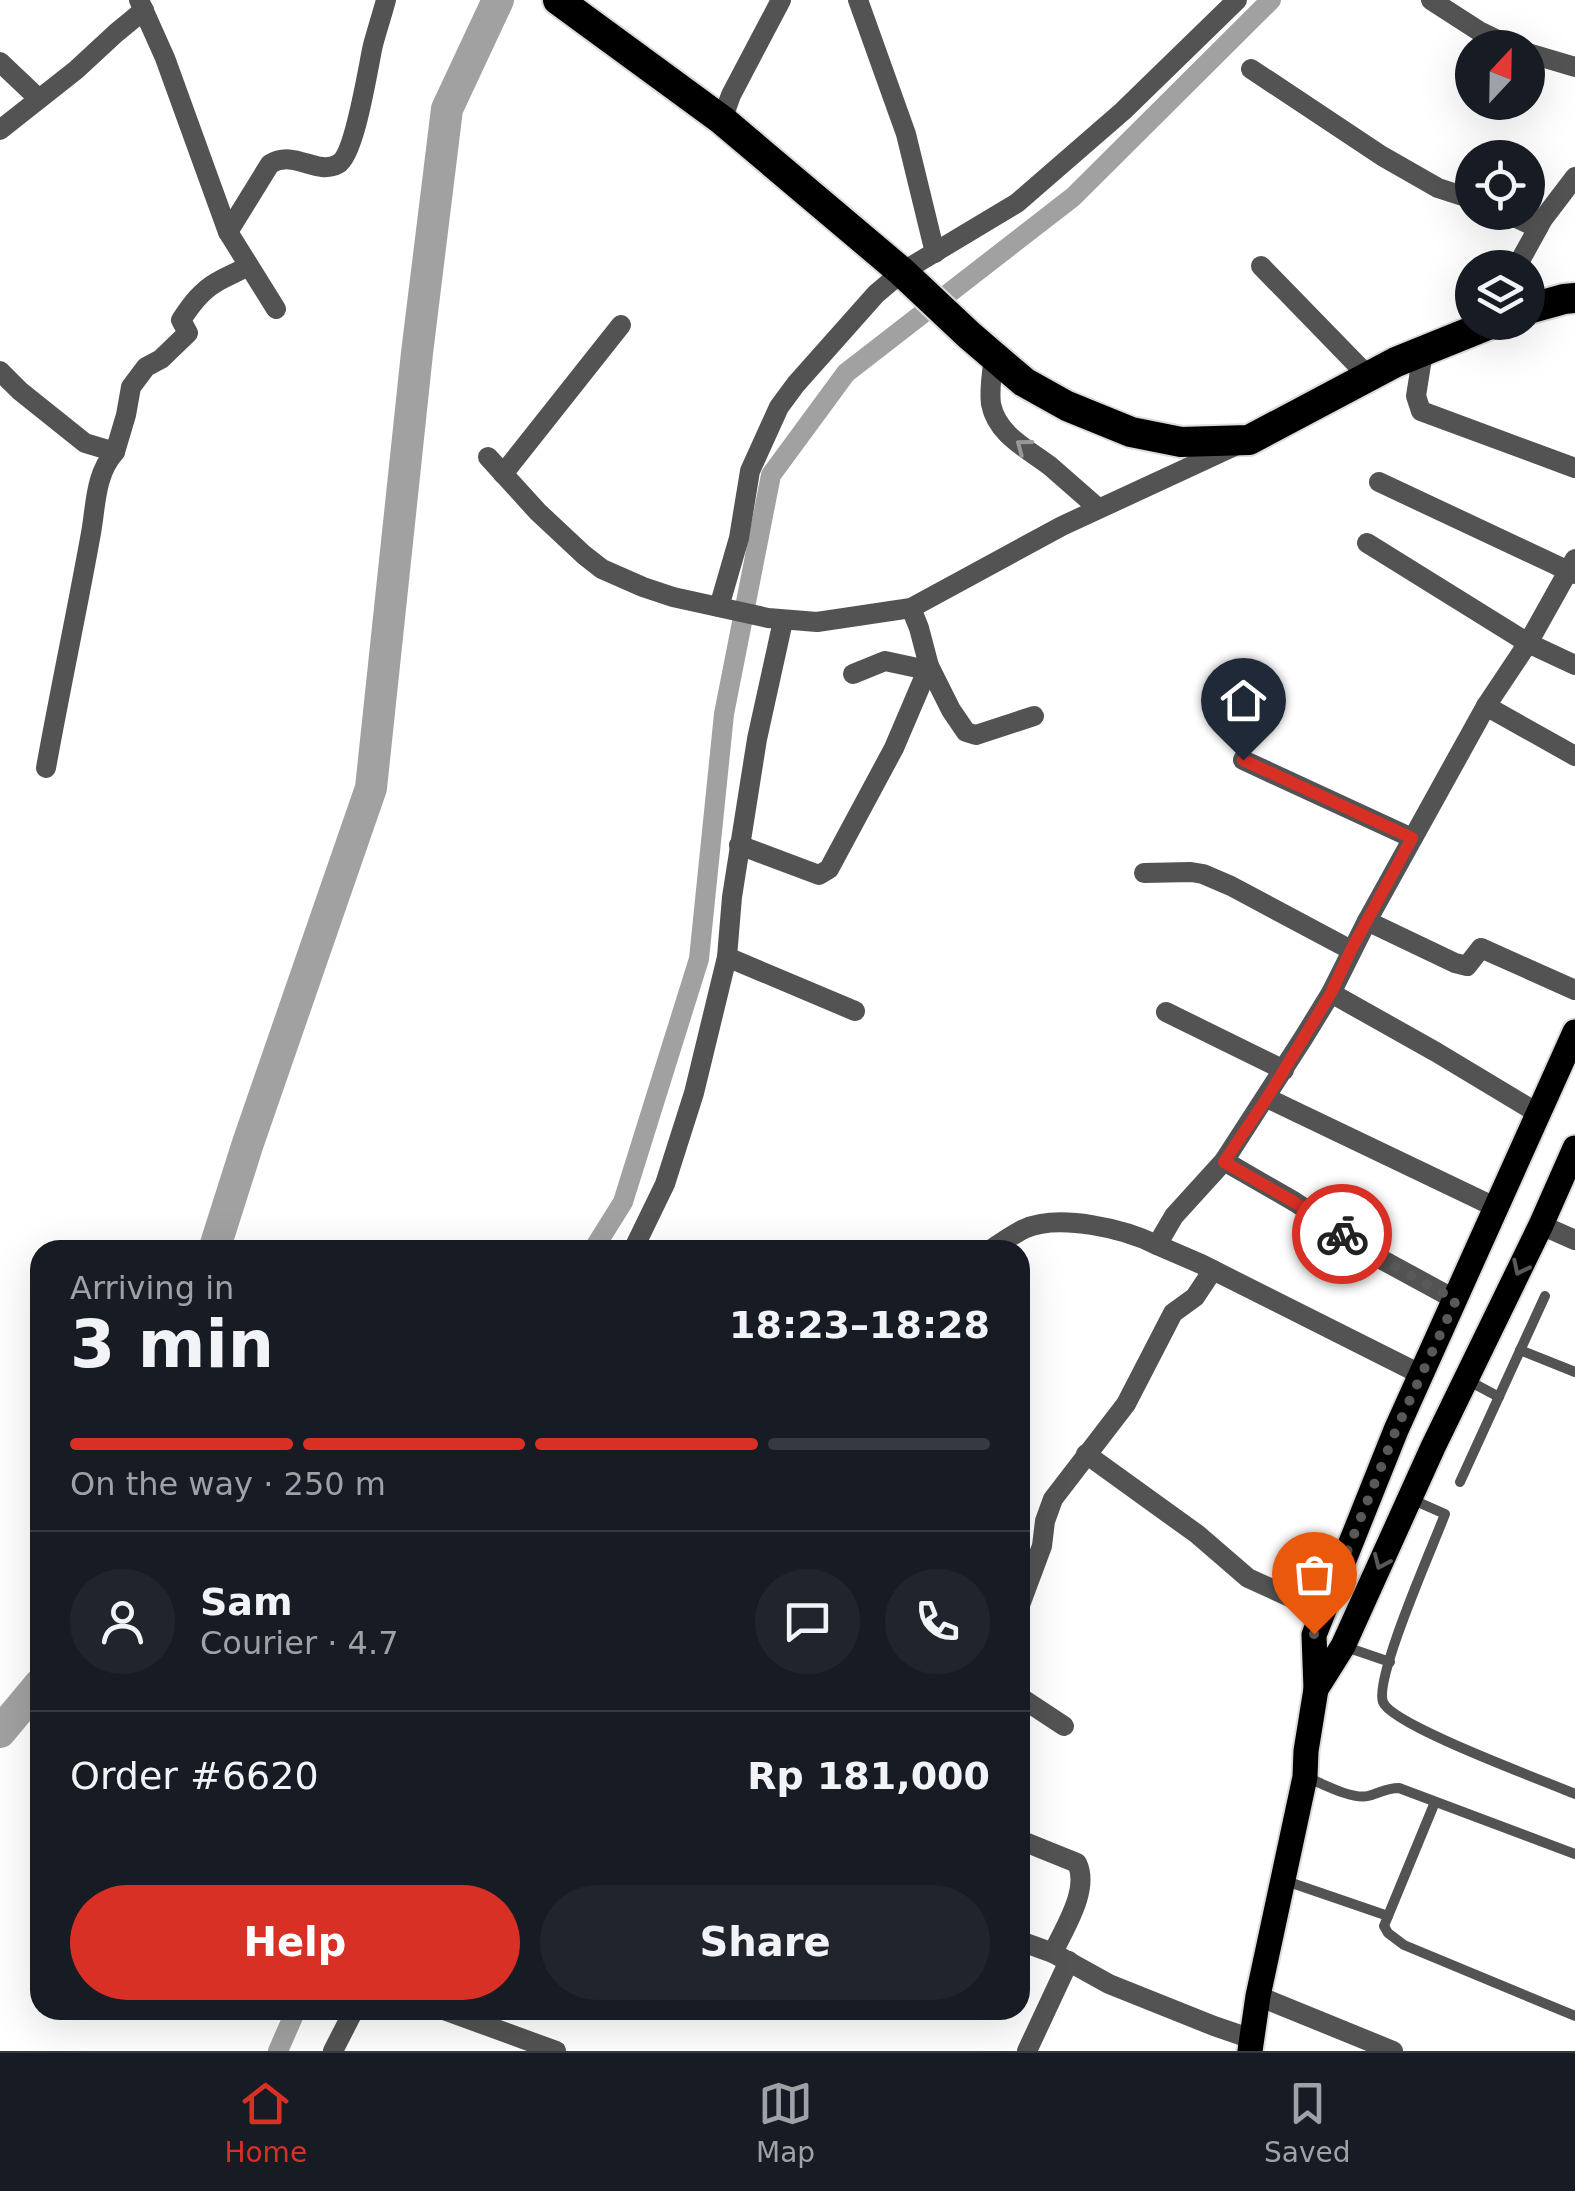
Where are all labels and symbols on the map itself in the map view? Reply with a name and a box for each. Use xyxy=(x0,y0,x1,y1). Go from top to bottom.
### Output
north arrow xyxy=(1455,30,1545,120)
one-way arrow xyxy=(1016,441,1034,458)
pin xyxy=(1201,658,1286,761)
courier xyxy=(1292,1184,1392,1284)
one-way arrow xyxy=(1512,1258,1532,1276)
pin xyxy=(1272,1532,1357,1635)
one-way arrow xyxy=(1374,1552,1394,1570)

